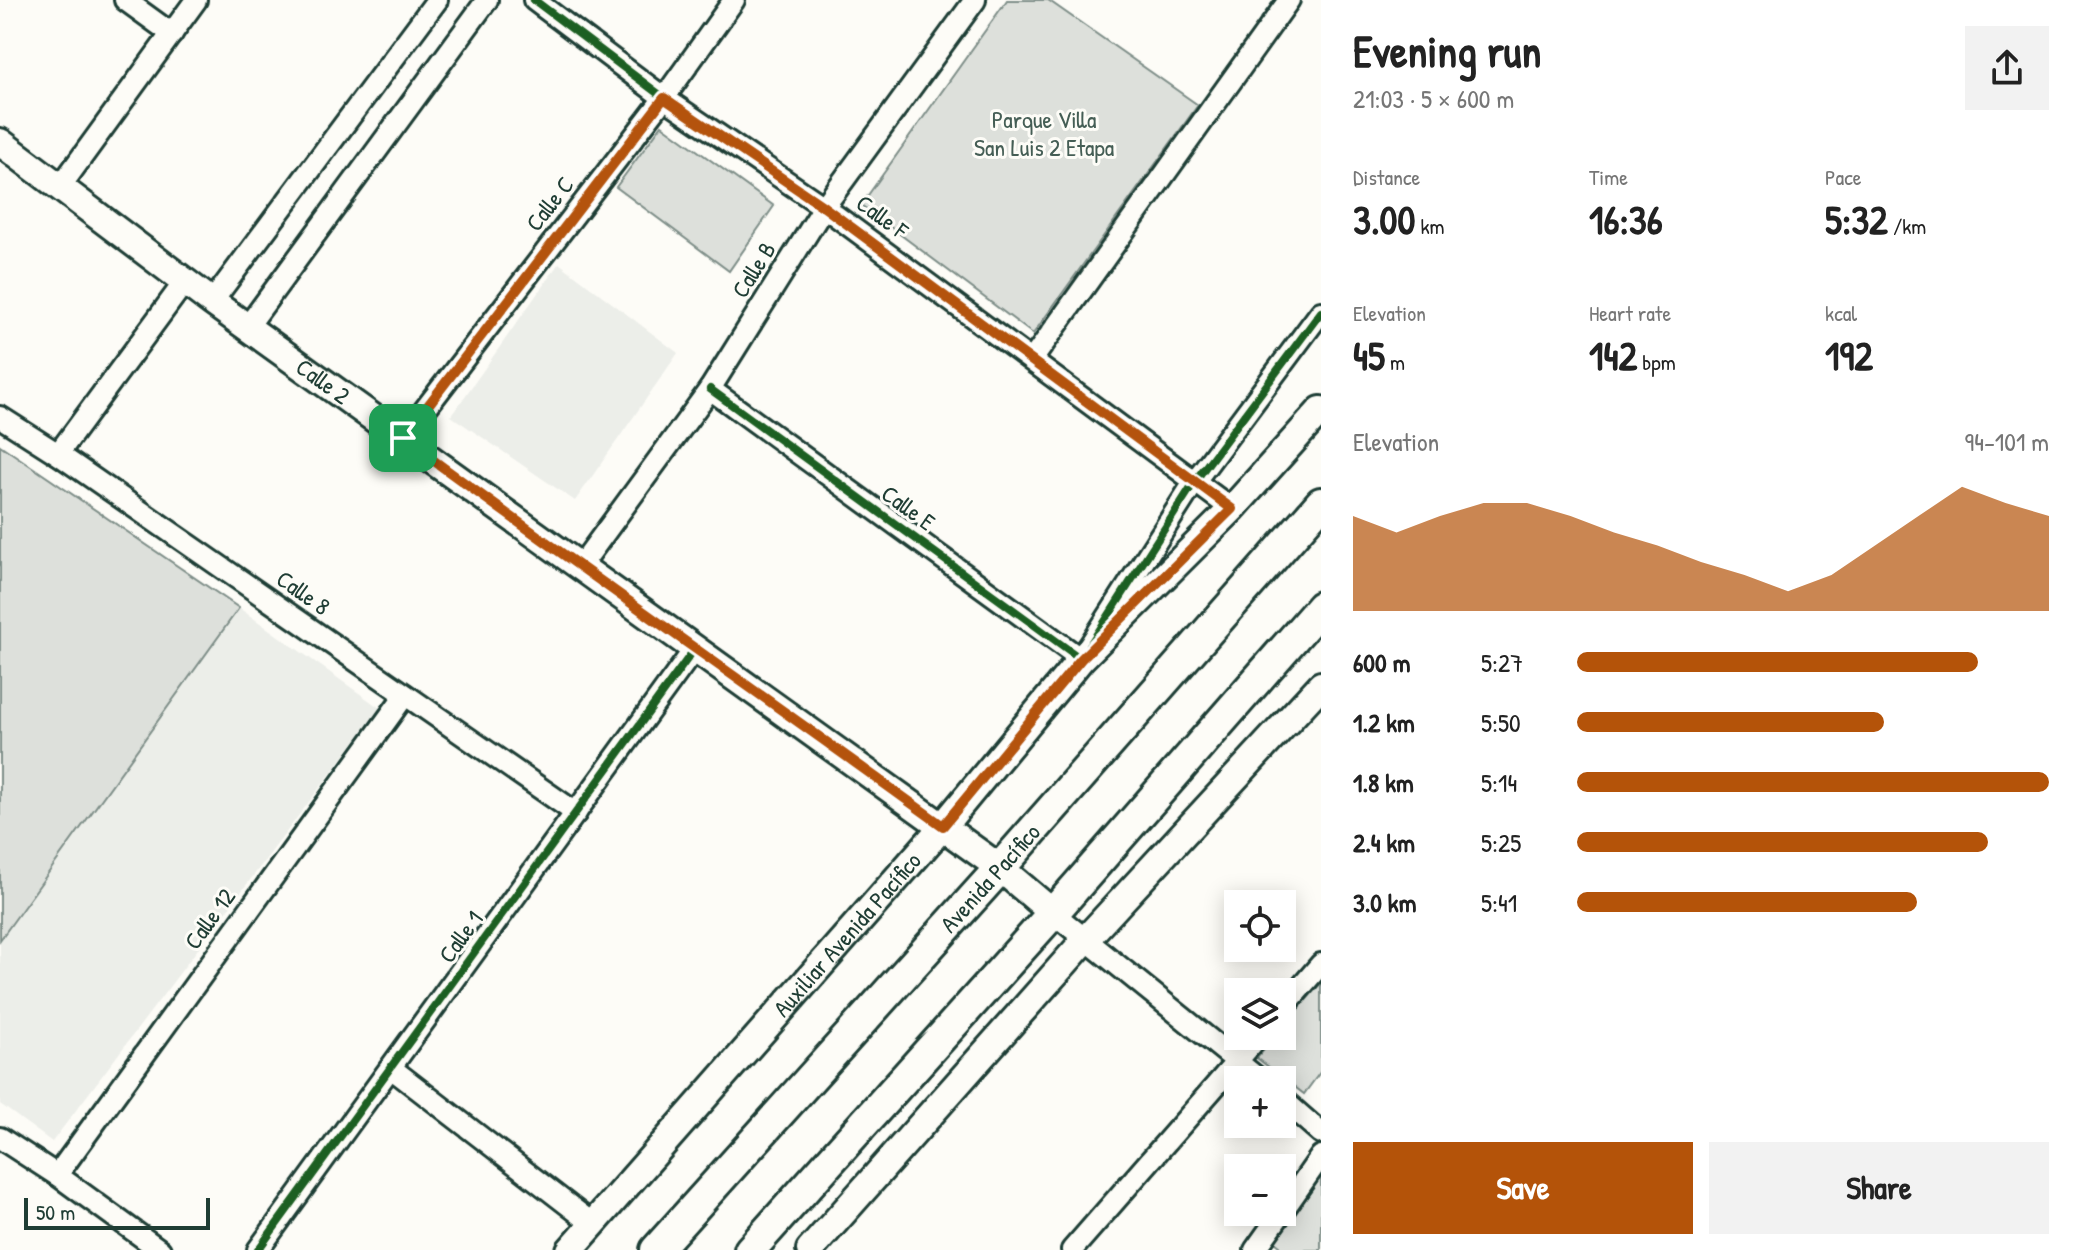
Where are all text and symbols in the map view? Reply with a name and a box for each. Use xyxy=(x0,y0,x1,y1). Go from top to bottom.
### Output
text: Evening run xyxy=(1353,21,1541,81)
button: share xyxy=(1965,26,2049,110)
text: 21:03 · 5 × 600 m xyxy=(1353,81,1514,116)
park label: Parque Villa San Luis 2 Etapa xyxy=(974,103,1114,163)
text: Distance xyxy=(1353,162,1420,192)
text: Time xyxy=(1589,162,1628,192)
text: Pace xyxy=(1825,162,1862,192)
street label: Calle C xyxy=(518,169,581,237)
street label: Calle F xyxy=(850,186,916,246)
text: 3.00 xyxy=(1353,192,1415,246)
text: 16:36 xyxy=(1589,192,1663,246)
text: 5:32 xyxy=(1825,192,1888,246)
text: km xyxy=(1415,211,1444,241)
text: /km xyxy=(1888,211,1926,241)
street label: Calle B xyxy=(724,235,783,303)
text: Elevation xyxy=(1353,298,1426,328)
text: Heart rate xyxy=(1589,298,1671,328)
text: kcal xyxy=(1825,298,1857,328)
text: 45 xyxy=(1353,328,1385,382)
text: 142 xyxy=(1589,328,1637,382)
text: 192 xyxy=(1825,328,1873,382)
text: m xyxy=(1385,347,1405,377)
text: bpm xyxy=(1637,347,1676,377)
street label: Calle 2 xyxy=(290,350,357,411)
pin xyxy=(369,404,437,472)
icon: arrive xyxy=(381,416,425,460)
text: Elevation xyxy=(1353,424,1439,459)
text: 94–101 m xyxy=(1965,424,2049,459)
street label: Calle E xyxy=(875,477,942,538)
street label: Calle 8 xyxy=(270,562,337,622)
text: 600 m xyxy=(1353,645,1410,680)
text: 5:27 xyxy=(1481,645,1523,680)
text: 1.2 km xyxy=(1353,705,1415,740)
text: 5:50 xyxy=(1481,705,1521,740)
text: 1.8 km xyxy=(1353,765,1414,800)
text: 5:14 xyxy=(1481,765,1517,800)
street label: Avenida Pacífico xyxy=(933,816,1047,939)
text: 2.4 km xyxy=(1353,825,1415,860)
text: 5:25 xyxy=(1481,825,1521,860)
street label: Auxiliar Avenida Pacífico xyxy=(766,845,928,1023)
street label: Calle 12 xyxy=(176,882,242,955)
text: 3.0 km xyxy=(1353,885,1416,920)
text: 5:41 xyxy=(1481,885,1517,920)
map controls xyxy=(1224,890,1296,1226)
button: locate xyxy=(1224,890,1296,962)
street label: Calle 1 xyxy=(431,904,490,969)
button: layers xyxy=(1224,978,1296,1050)
button: + xyxy=(1224,1066,1296,1138)
button: Save xyxy=(1353,1142,1693,1234)
button: Share xyxy=(1709,1142,2049,1234)
button: − xyxy=(1224,1154,1296,1226)
scale bar xyxy=(24,1194,210,1230)
text: 50 m xyxy=(36,1197,75,1227)

